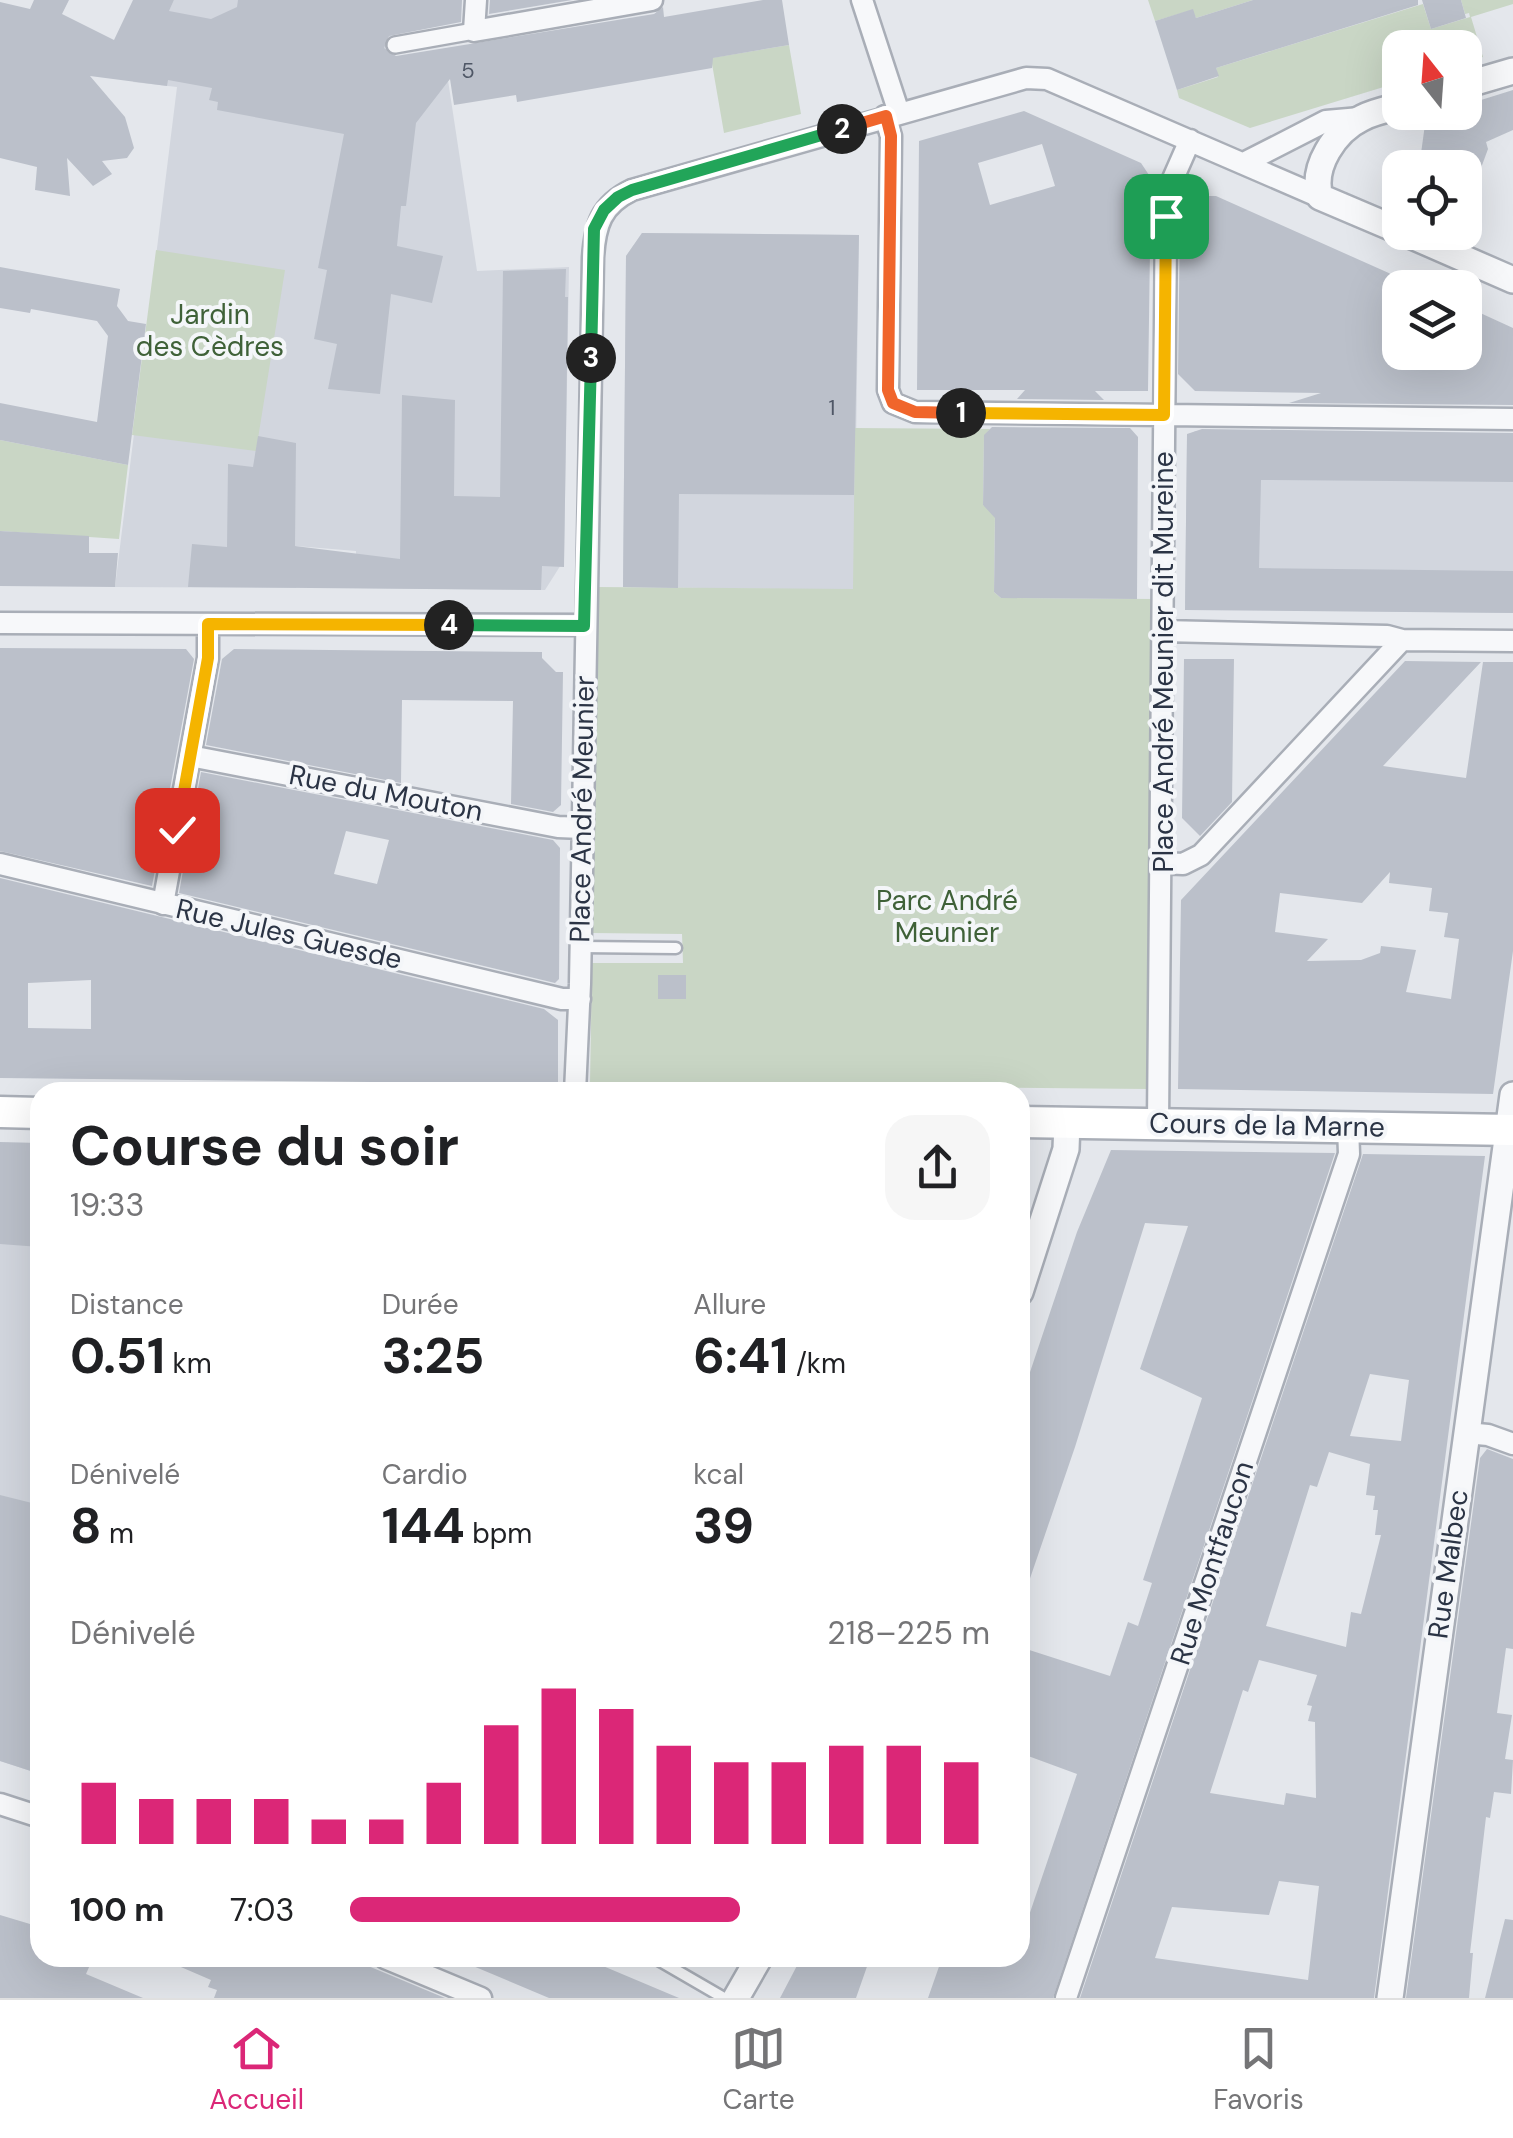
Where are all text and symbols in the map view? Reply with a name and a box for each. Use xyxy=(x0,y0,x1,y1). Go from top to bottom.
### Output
north arrow xyxy=(1382,30,1482,130)
map controls xyxy=(1382,30,1482,370)
house number: 5 xyxy=(461,56,475,85)
pin: 2 xyxy=(817,104,867,154)
text: 2 xyxy=(834,110,850,147)
button: locate xyxy=(1382,150,1482,250)
pin xyxy=(1124,174,1209,259)
icon: arrive xyxy=(1139,189,1194,244)
button: layers xyxy=(1382,270,1482,370)
park label: Jardin des Cèdres xyxy=(136,296,284,365)
pin: 3 xyxy=(566,333,616,383)
text: 3 xyxy=(583,339,599,376)
pin: 1 xyxy=(936,388,986,438)
house number: 1 xyxy=(829,393,835,422)
text: 1 xyxy=(956,394,966,431)
street label: Place André Meunier dit Mureine xyxy=(1145,451,1182,873)
pin: 4 xyxy=(424,600,474,650)
text: 4 xyxy=(440,606,458,643)
street label: Place André Meunier xyxy=(561,675,603,943)
street label: Rue du Mouton xyxy=(286,756,486,830)
pin xyxy=(135,788,220,873)
icon: check xyxy=(150,803,205,858)
park label: Parc André Meunier xyxy=(876,882,1018,951)
street label: Rue Jules Guesde xyxy=(173,890,405,978)
street label: Cours de la Marne xyxy=(1149,1104,1385,1146)
text: Course du soir xyxy=(70,1110,459,1182)
button: share xyxy=(885,1115,990,1220)
text: 19:33 xyxy=(70,1184,144,1226)
text: Distance xyxy=(70,1286,184,1323)
text: Durée xyxy=(382,1286,459,1323)
text: Allure xyxy=(693,1286,766,1323)
text: 0.51 xyxy=(70,1323,165,1389)
text: 3:25 xyxy=(382,1323,484,1389)
text: 6:41 xyxy=(693,1323,788,1389)
text: km xyxy=(165,1345,212,1382)
text: /km xyxy=(788,1345,846,1382)
text: Dénivelé xyxy=(70,1456,180,1493)
text: Cardio xyxy=(382,1456,468,1493)
text: kcal xyxy=(693,1456,744,1493)
street label: Rue Montfaucon xyxy=(1162,1456,1262,1670)
street label: Rue Malbec xyxy=(1419,1487,1477,1641)
text: 8 xyxy=(70,1493,102,1559)
text: 144 xyxy=(382,1493,465,1559)
text: 39 xyxy=(693,1493,754,1559)
text: m xyxy=(102,1515,134,1552)
text: bpm xyxy=(465,1515,532,1552)
text: Dénivelé xyxy=(70,1612,196,1654)
text: 218–225 m xyxy=(827,1612,990,1654)
text: 100 m xyxy=(70,1889,164,1931)
text: 7:03 xyxy=(230,1889,294,1931)
tab: Accueil xyxy=(209,2021,304,2118)
tab: Carte xyxy=(723,2021,795,2118)
tab: Favoris xyxy=(1213,2021,1304,2118)

